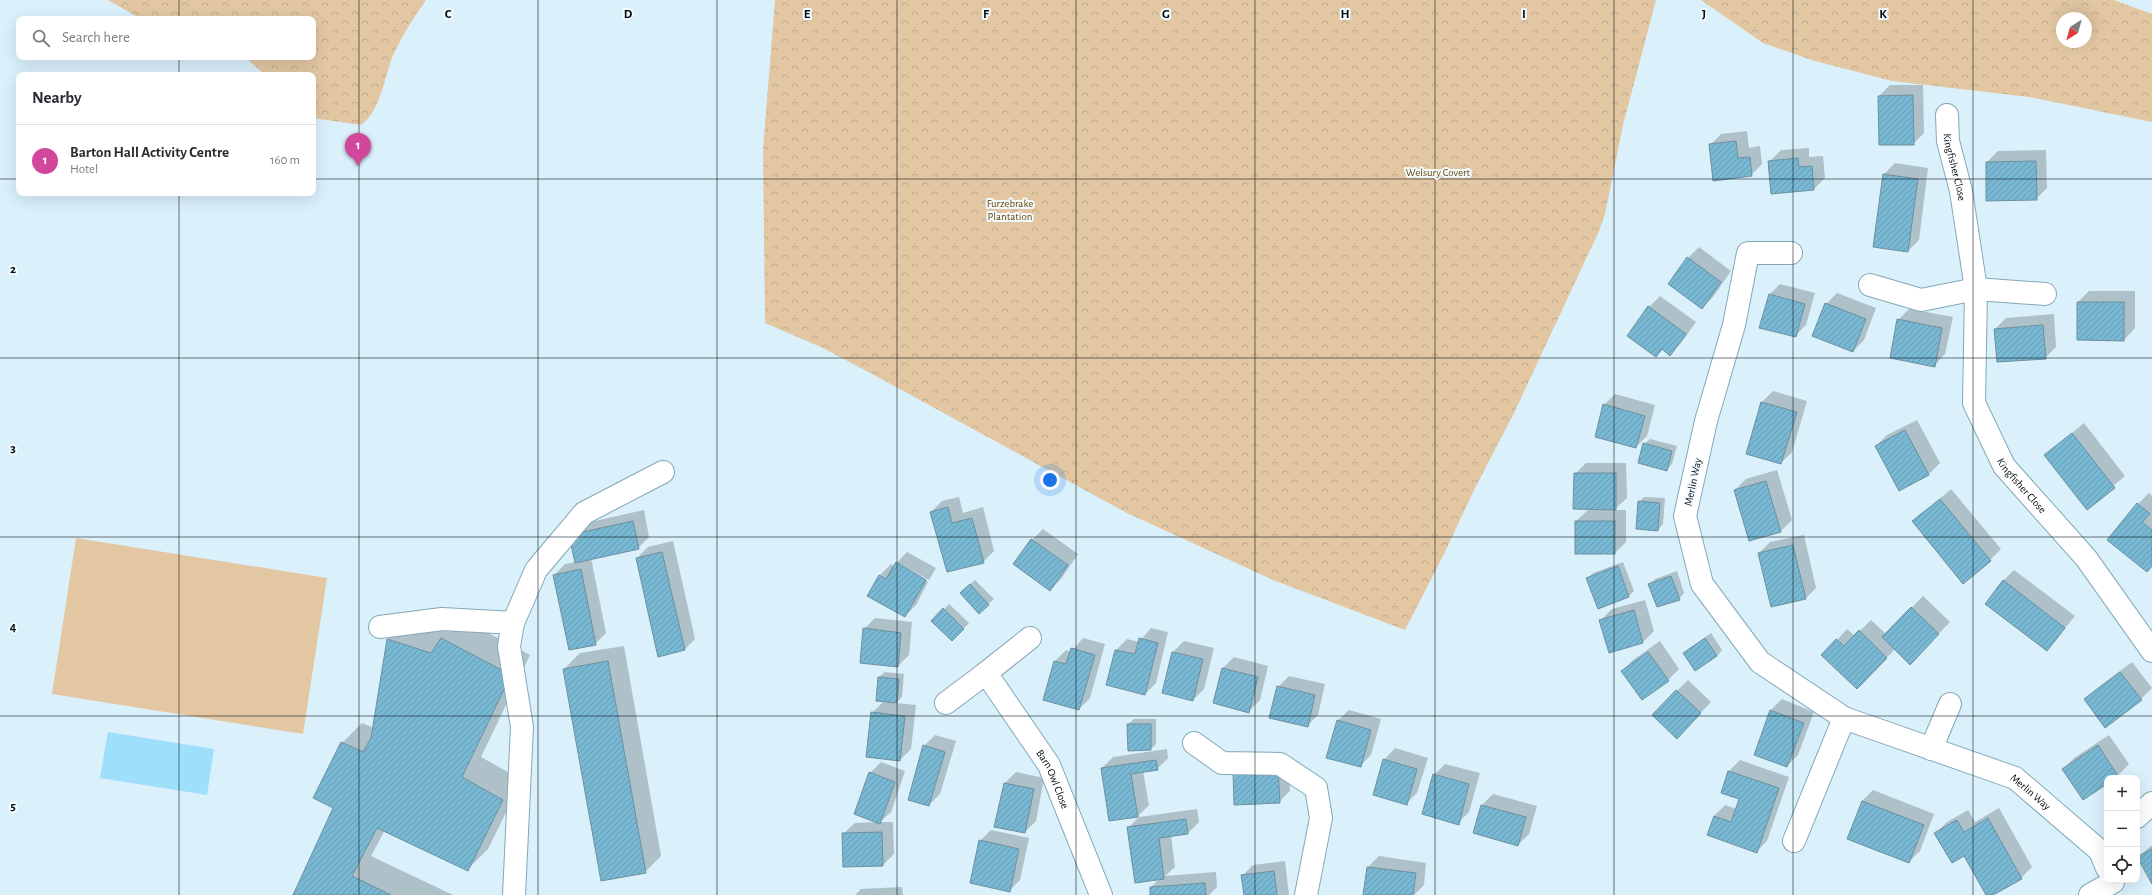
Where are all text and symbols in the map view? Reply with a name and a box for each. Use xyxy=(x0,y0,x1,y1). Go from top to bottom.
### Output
text: C xyxy=(445,8,452,21)
text: D xyxy=(624,8,633,21)
text: E xyxy=(804,8,811,21)
text: F xyxy=(983,8,990,21)
text: G xyxy=(1162,8,1170,21)
text: H xyxy=(1340,8,1350,21)
text: I xyxy=(1522,8,1526,21)
text: J xyxy=(1702,8,1706,21)
text: K xyxy=(1879,8,1887,21)
north arrow xyxy=(2056,12,2092,48)
search box xyxy=(16,16,316,60)
icon: search xyxy=(30,27,52,49)
text: Search here xyxy=(62,30,130,45)
text: Nearby xyxy=(32,89,82,106)
pin: 1 xyxy=(345,133,371,166)
street label: Kingfisher Close xyxy=(1942,133,1968,202)
text: Barton Hall Activity Centre xyxy=(70,145,229,160)
text: 1 xyxy=(43,154,47,167)
text: 160 m xyxy=(270,154,300,167)
text: Hotel xyxy=(70,163,98,176)
park label: Welsury Covert xyxy=(1406,167,1471,178)
park label: Furzebrake Plantation xyxy=(987,198,1033,222)
text: 2 xyxy=(10,263,16,276)
text: 3 xyxy=(10,442,16,455)
street label: Kingfisher Close xyxy=(1996,456,2049,515)
street label: Merlin Way xyxy=(1683,457,1704,507)
your location xyxy=(1040,470,1060,490)
text: 4 xyxy=(10,621,17,634)
street label: Barn Owl Close xyxy=(1034,747,1071,810)
street label: Merlin Way xyxy=(2009,771,2053,812)
map controls xyxy=(2104,775,2140,883)
button: + xyxy=(2104,775,2140,811)
text: 5 xyxy=(10,800,16,813)
button: − xyxy=(2104,811,2140,847)
button: locate xyxy=(2104,847,2140,883)

